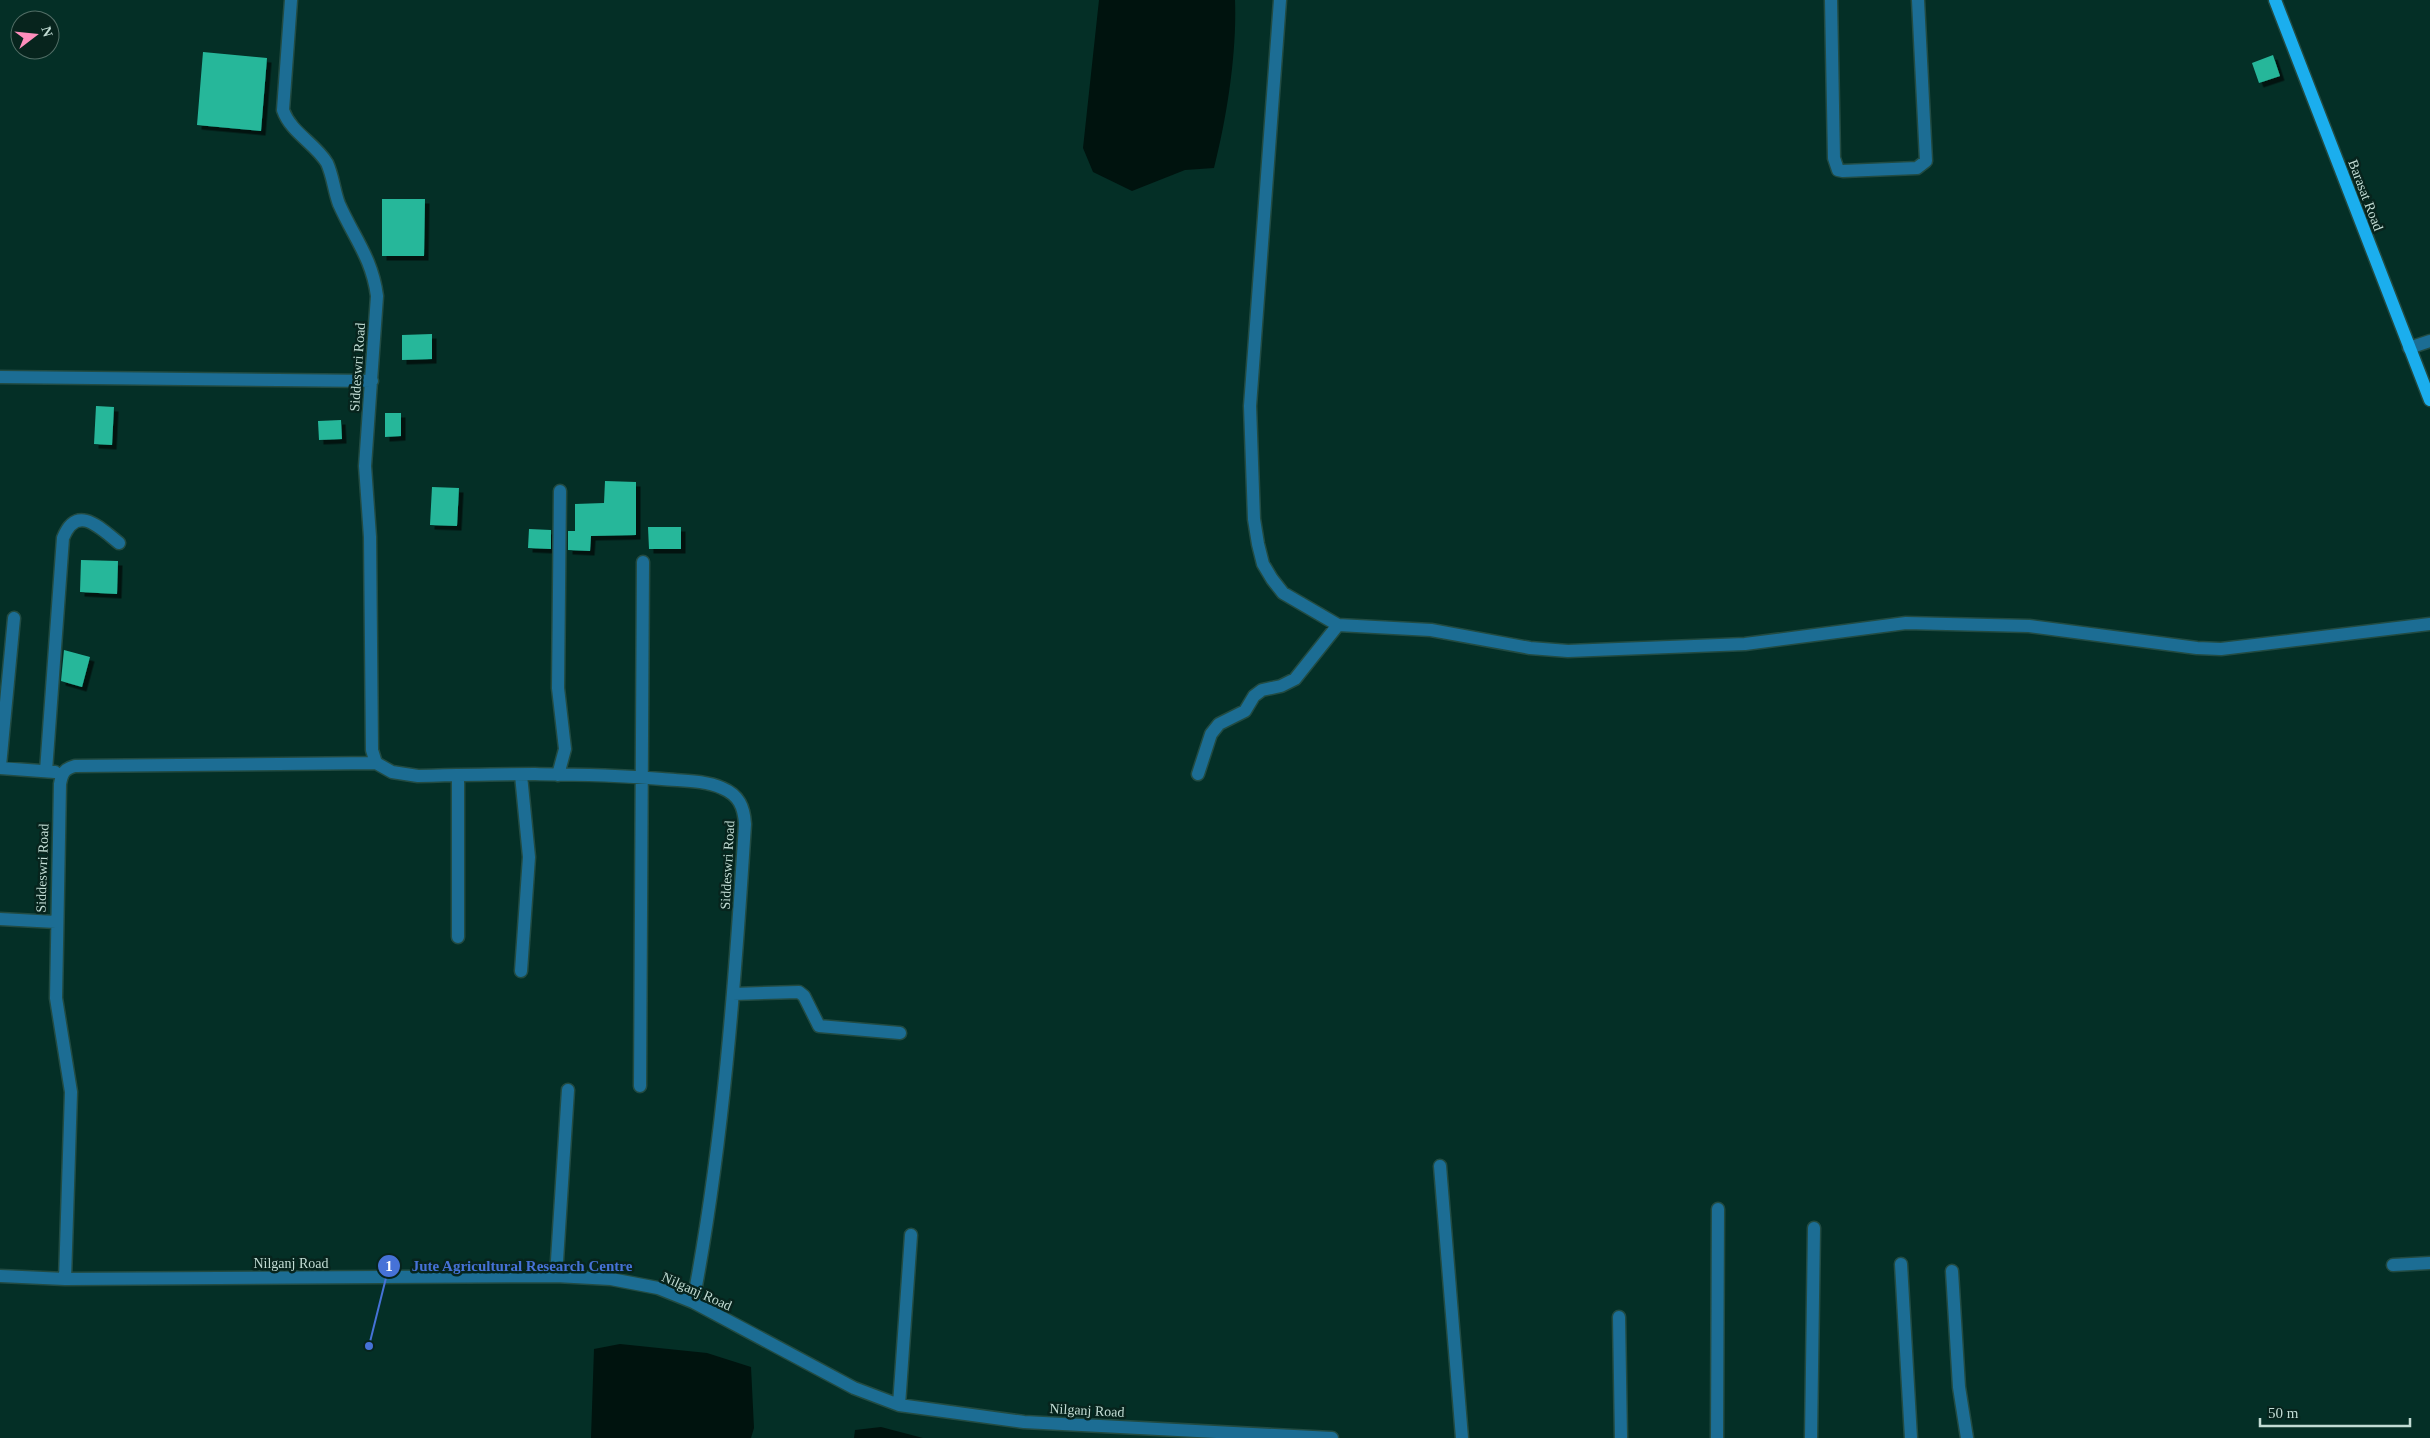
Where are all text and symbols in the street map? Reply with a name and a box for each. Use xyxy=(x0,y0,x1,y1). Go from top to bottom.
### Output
north arrow xyxy=(10,10,60,60)
text: N xyxy=(38,25,56,38)
street label: Barasat Road xyxy=(2345,157,2386,233)
street label: Siddeswri Road xyxy=(347,322,368,412)
street label: Siddeswri Road xyxy=(718,820,737,910)
street label: Siddeswri Road xyxy=(33,823,52,913)
callout: Jute Agricultural Research Centre xyxy=(376,1251,643,1281)
street label: Nilganj Road xyxy=(253,1256,329,1271)
text: 1 xyxy=(385,1258,393,1274)
text: Jute Agricultural Research Centre xyxy=(412,1258,633,1274)
street label: Nilganj Road xyxy=(659,1269,734,1314)
scale bar xyxy=(2260,1396,2410,1428)
street label: Nilganj Road xyxy=(1049,1401,1125,1420)
text: 50 m xyxy=(2268,1405,2299,1421)

